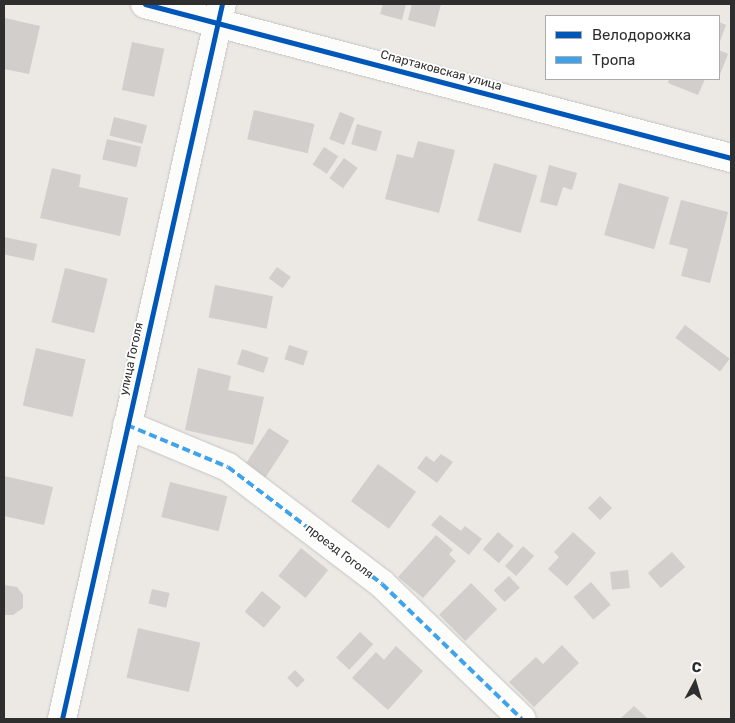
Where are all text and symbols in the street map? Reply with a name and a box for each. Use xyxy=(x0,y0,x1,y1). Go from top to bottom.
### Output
legend xyxy=(545,15,720,80)
text: Велодорожка xyxy=(592,26,691,44)
street label: Спартаковская улица xyxy=(379,48,503,94)
text: Тропа xyxy=(592,51,635,69)
street label: улица Гоголя xyxy=(117,321,147,397)
street label: проезд Гоголя xyxy=(302,522,376,582)
north arrow xyxy=(670,658,720,708)
text: С xyxy=(691,659,702,677)

